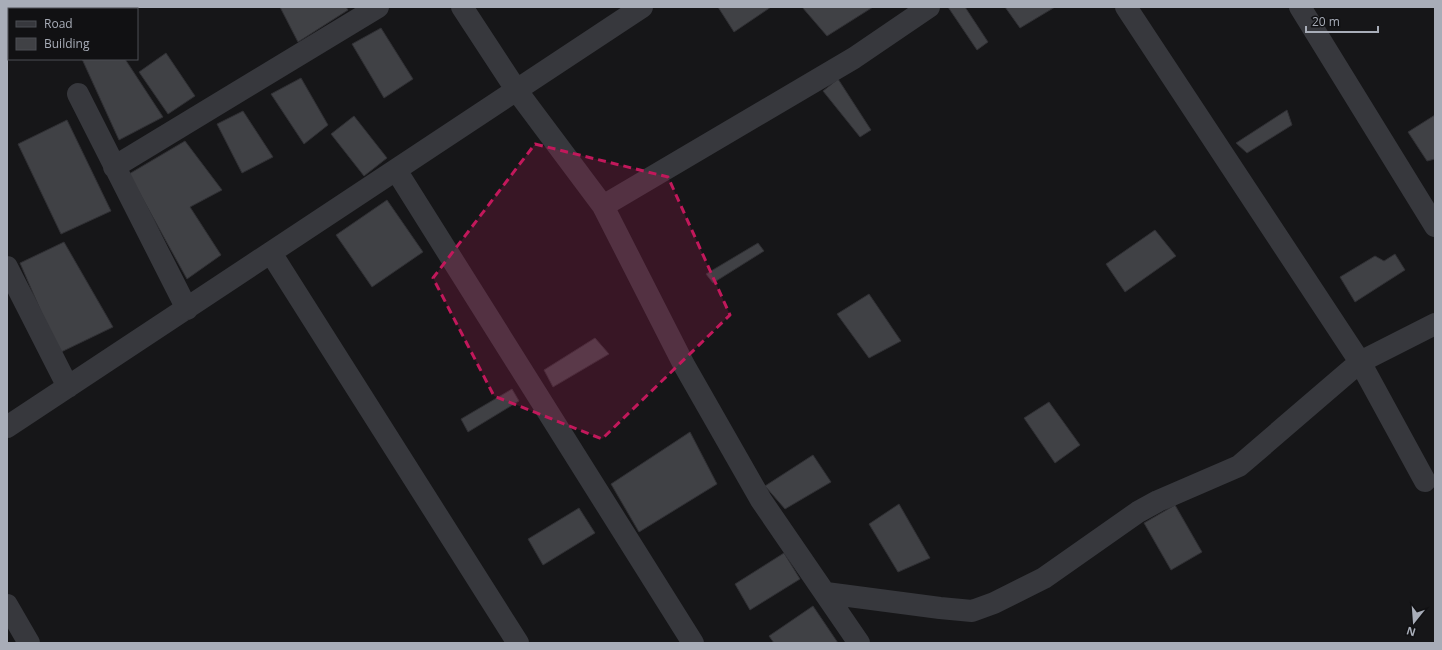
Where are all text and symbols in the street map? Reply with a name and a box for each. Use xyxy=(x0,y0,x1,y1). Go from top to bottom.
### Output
legend xyxy=(8,8,138,60)
scale bar xyxy=(1306,8,1378,34)
text: 20 m xyxy=(1312,13,1340,30)
text: Road xyxy=(44,15,73,32)
text: Building xyxy=(44,35,90,52)
north arrow xyxy=(1394,602,1434,642)
text: N xyxy=(1404,624,1417,641)

